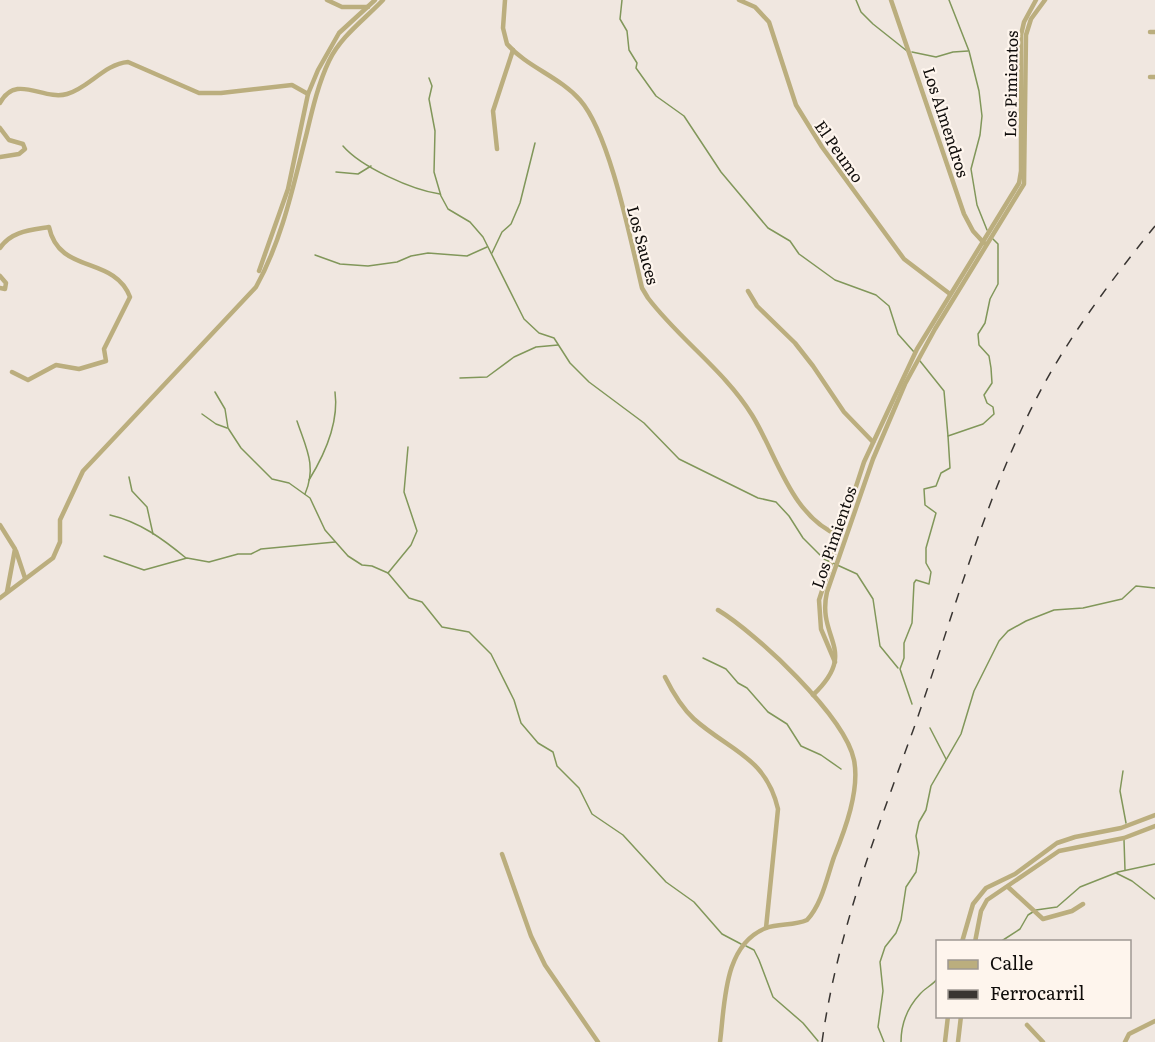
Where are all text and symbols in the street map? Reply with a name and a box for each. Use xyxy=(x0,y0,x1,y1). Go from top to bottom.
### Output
street label: Los Pimientos xyxy=(997,31,1023,137)
street label: Los Almendros xyxy=(918,64,976,180)
street label: El Peumo xyxy=(810,115,870,187)
street label: Los Sauces xyxy=(622,203,666,287)
street label: Los Pimientos xyxy=(804,483,862,591)
legend xyxy=(936,940,1131,1018)
text: Calle xyxy=(990,949,1033,976)
text: Ferrocarril xyxy=(990,979,1084,1006)

